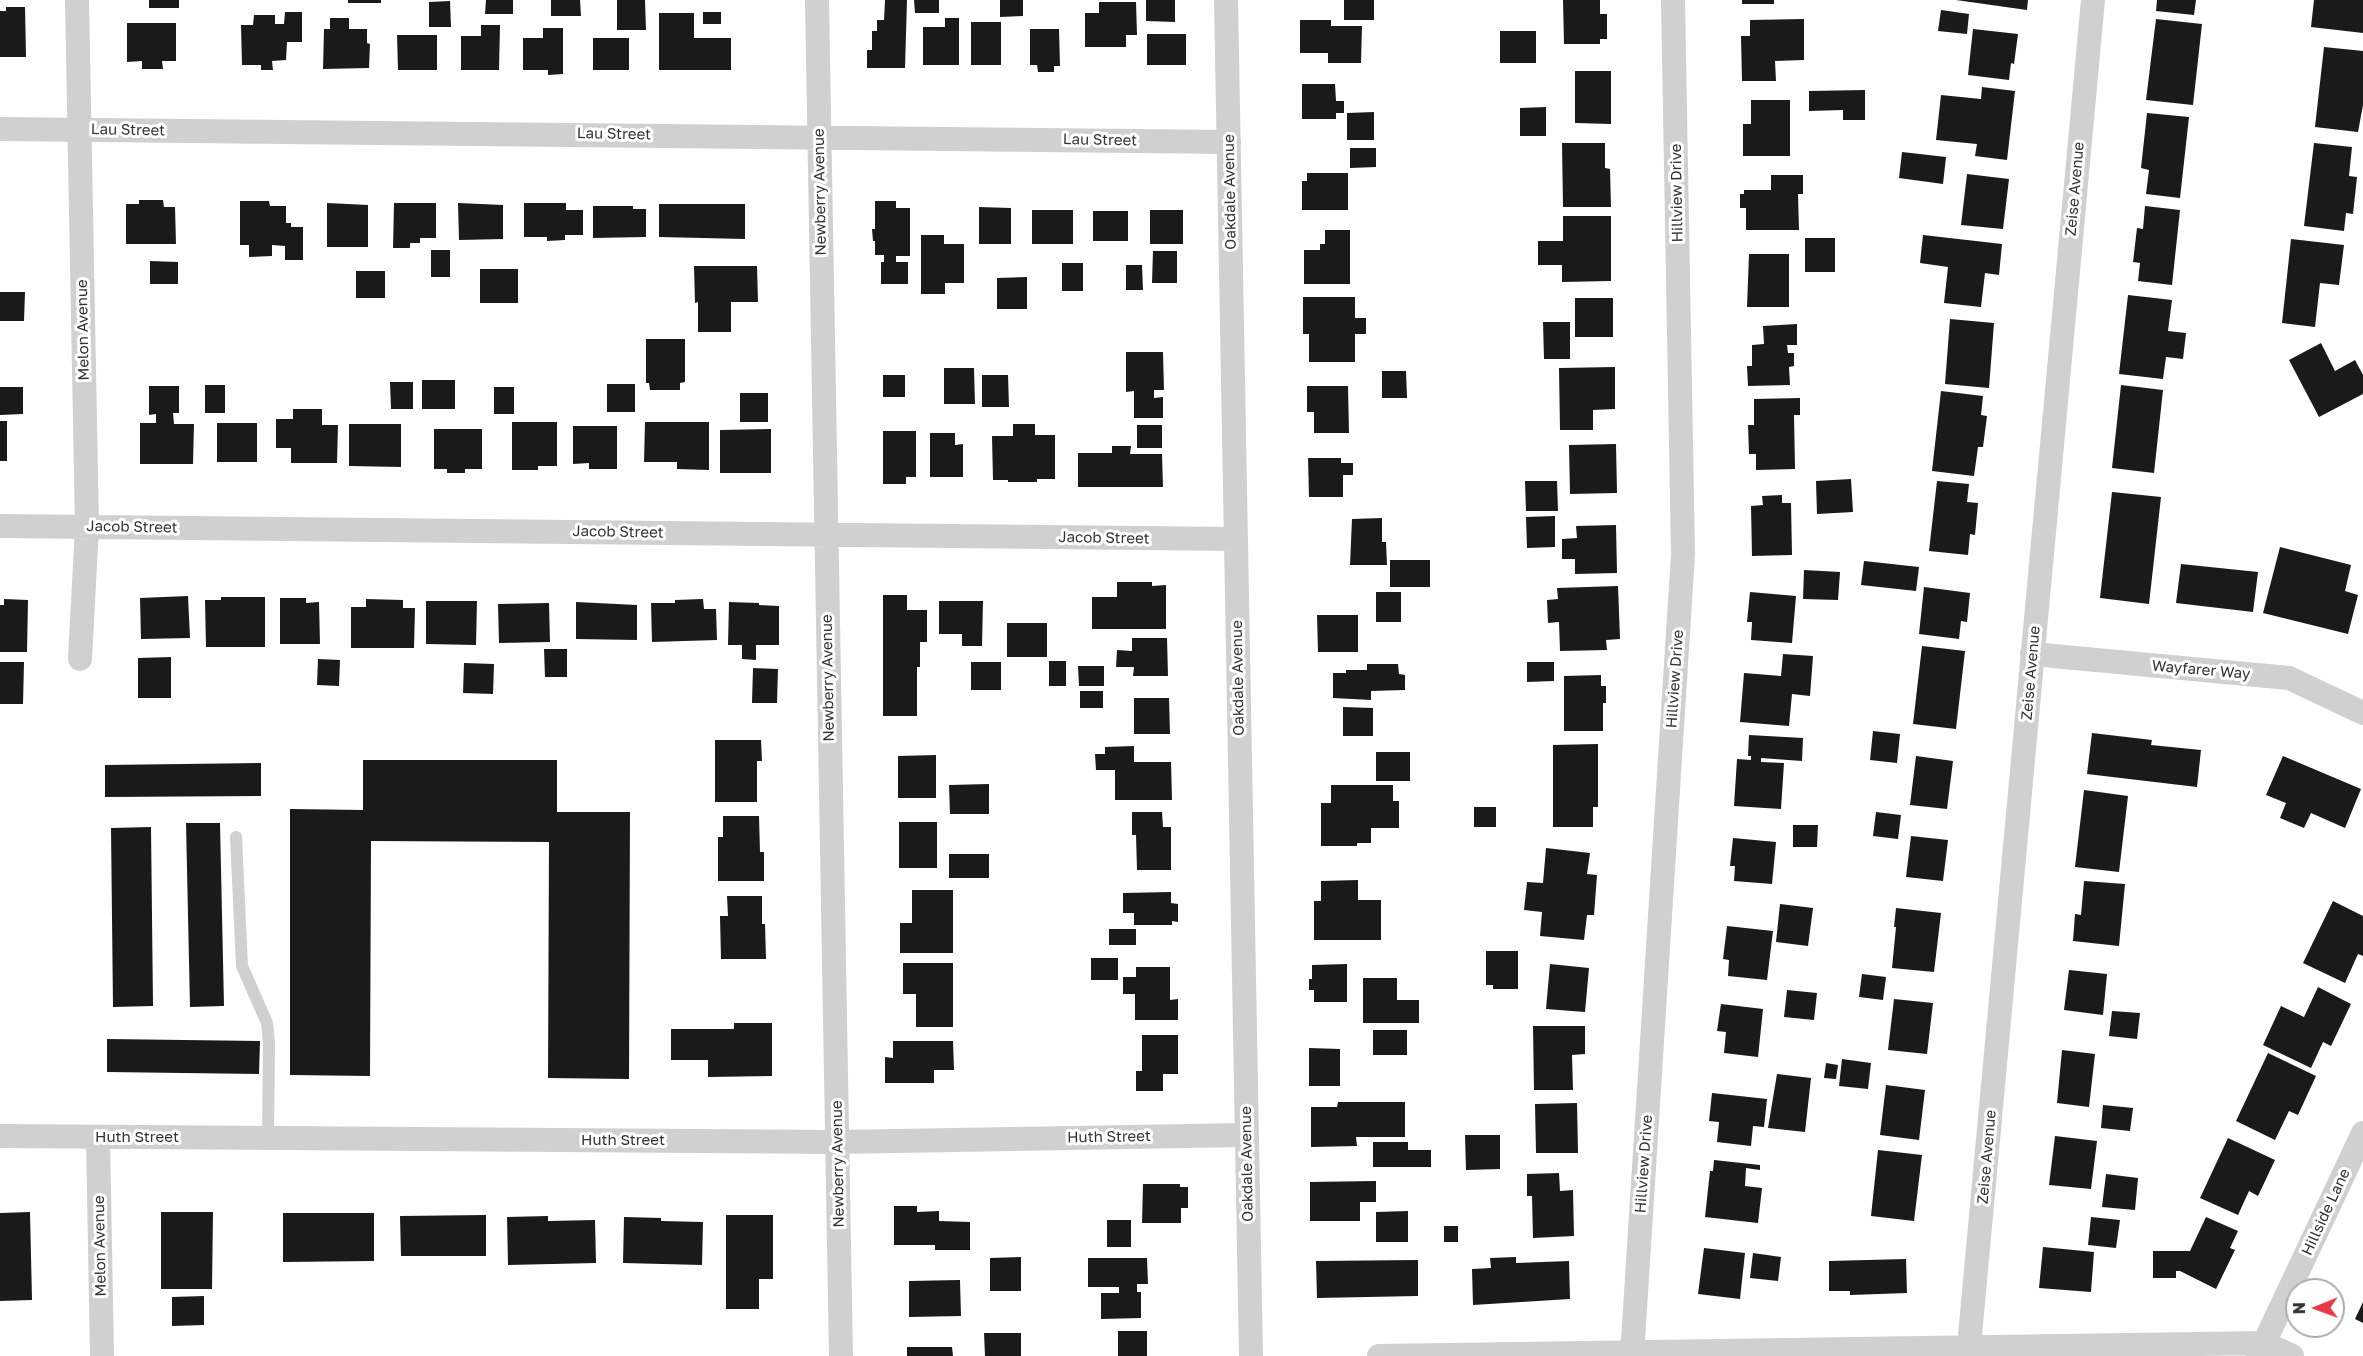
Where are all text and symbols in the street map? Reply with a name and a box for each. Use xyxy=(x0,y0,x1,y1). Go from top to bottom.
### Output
street label: Lau Street xyxy=(91,120,165,140)
street label: Lau Street xyxy=(577,124,651,144)
street label: Newberry Avenue xyxy=(810,128,830,256)
street label: Lau Street xyxy=(1063,130,1137,150)
street label: Oakdale Avenue xyxy=(1220,134,1240,250)
street label: Zeise Avenue xyxy=(2062,141,2088,237)
street label: Hillview Drive xyxy=(1667,143,1687,243)
street label: Melon Avenue xyxy=(73,279,93,381)
street label: Jacob Street xyxy=(86,517,178,537)
street label: Jacob Street xyxy=(572,522,664,542)
street label: Jacob Street xyxy=(1058,528,1150,548)
street label: Newberry Avenue xyxy=(818,614,838,742)
street label: Oakdale Avenue xyxy=(1228,620,1248,736)
street label: Zeise Avenue xyxy=(2018,625,2044,721)
street label: Hillview Drive xyxy=(1663,629,1687,729)
street label: Wayfarer Way xyxy=(2151,657,2251,683)
street label: Newberry Avenue xyxy=(828,1100,848,1228)
street label: Oakdale Avenue xyxy=(1237,1106,1257,1222)
street label: Zeise Avenue xyxy=(1974,1109,2000,1205)
street label: Hillview Drive xyxy=(1632,1114,1656,1214)
street label: Huth Street xyxy=(1067,1127,1151,1147)
street label: Huth Street xyxy=(95,1128,179,1146)
street label: Huth Street xyxy=(581,1131,665,1149)
street label: Hillside Lane xyxy=(2298,1166,2354,1258)
street label: Melon Avenue xyxy=(90,1195,110,1297)
north arrow xyxy=(2285,1278,2345,1338)
text: N xyxy=(2289,1302,2309,1315)

